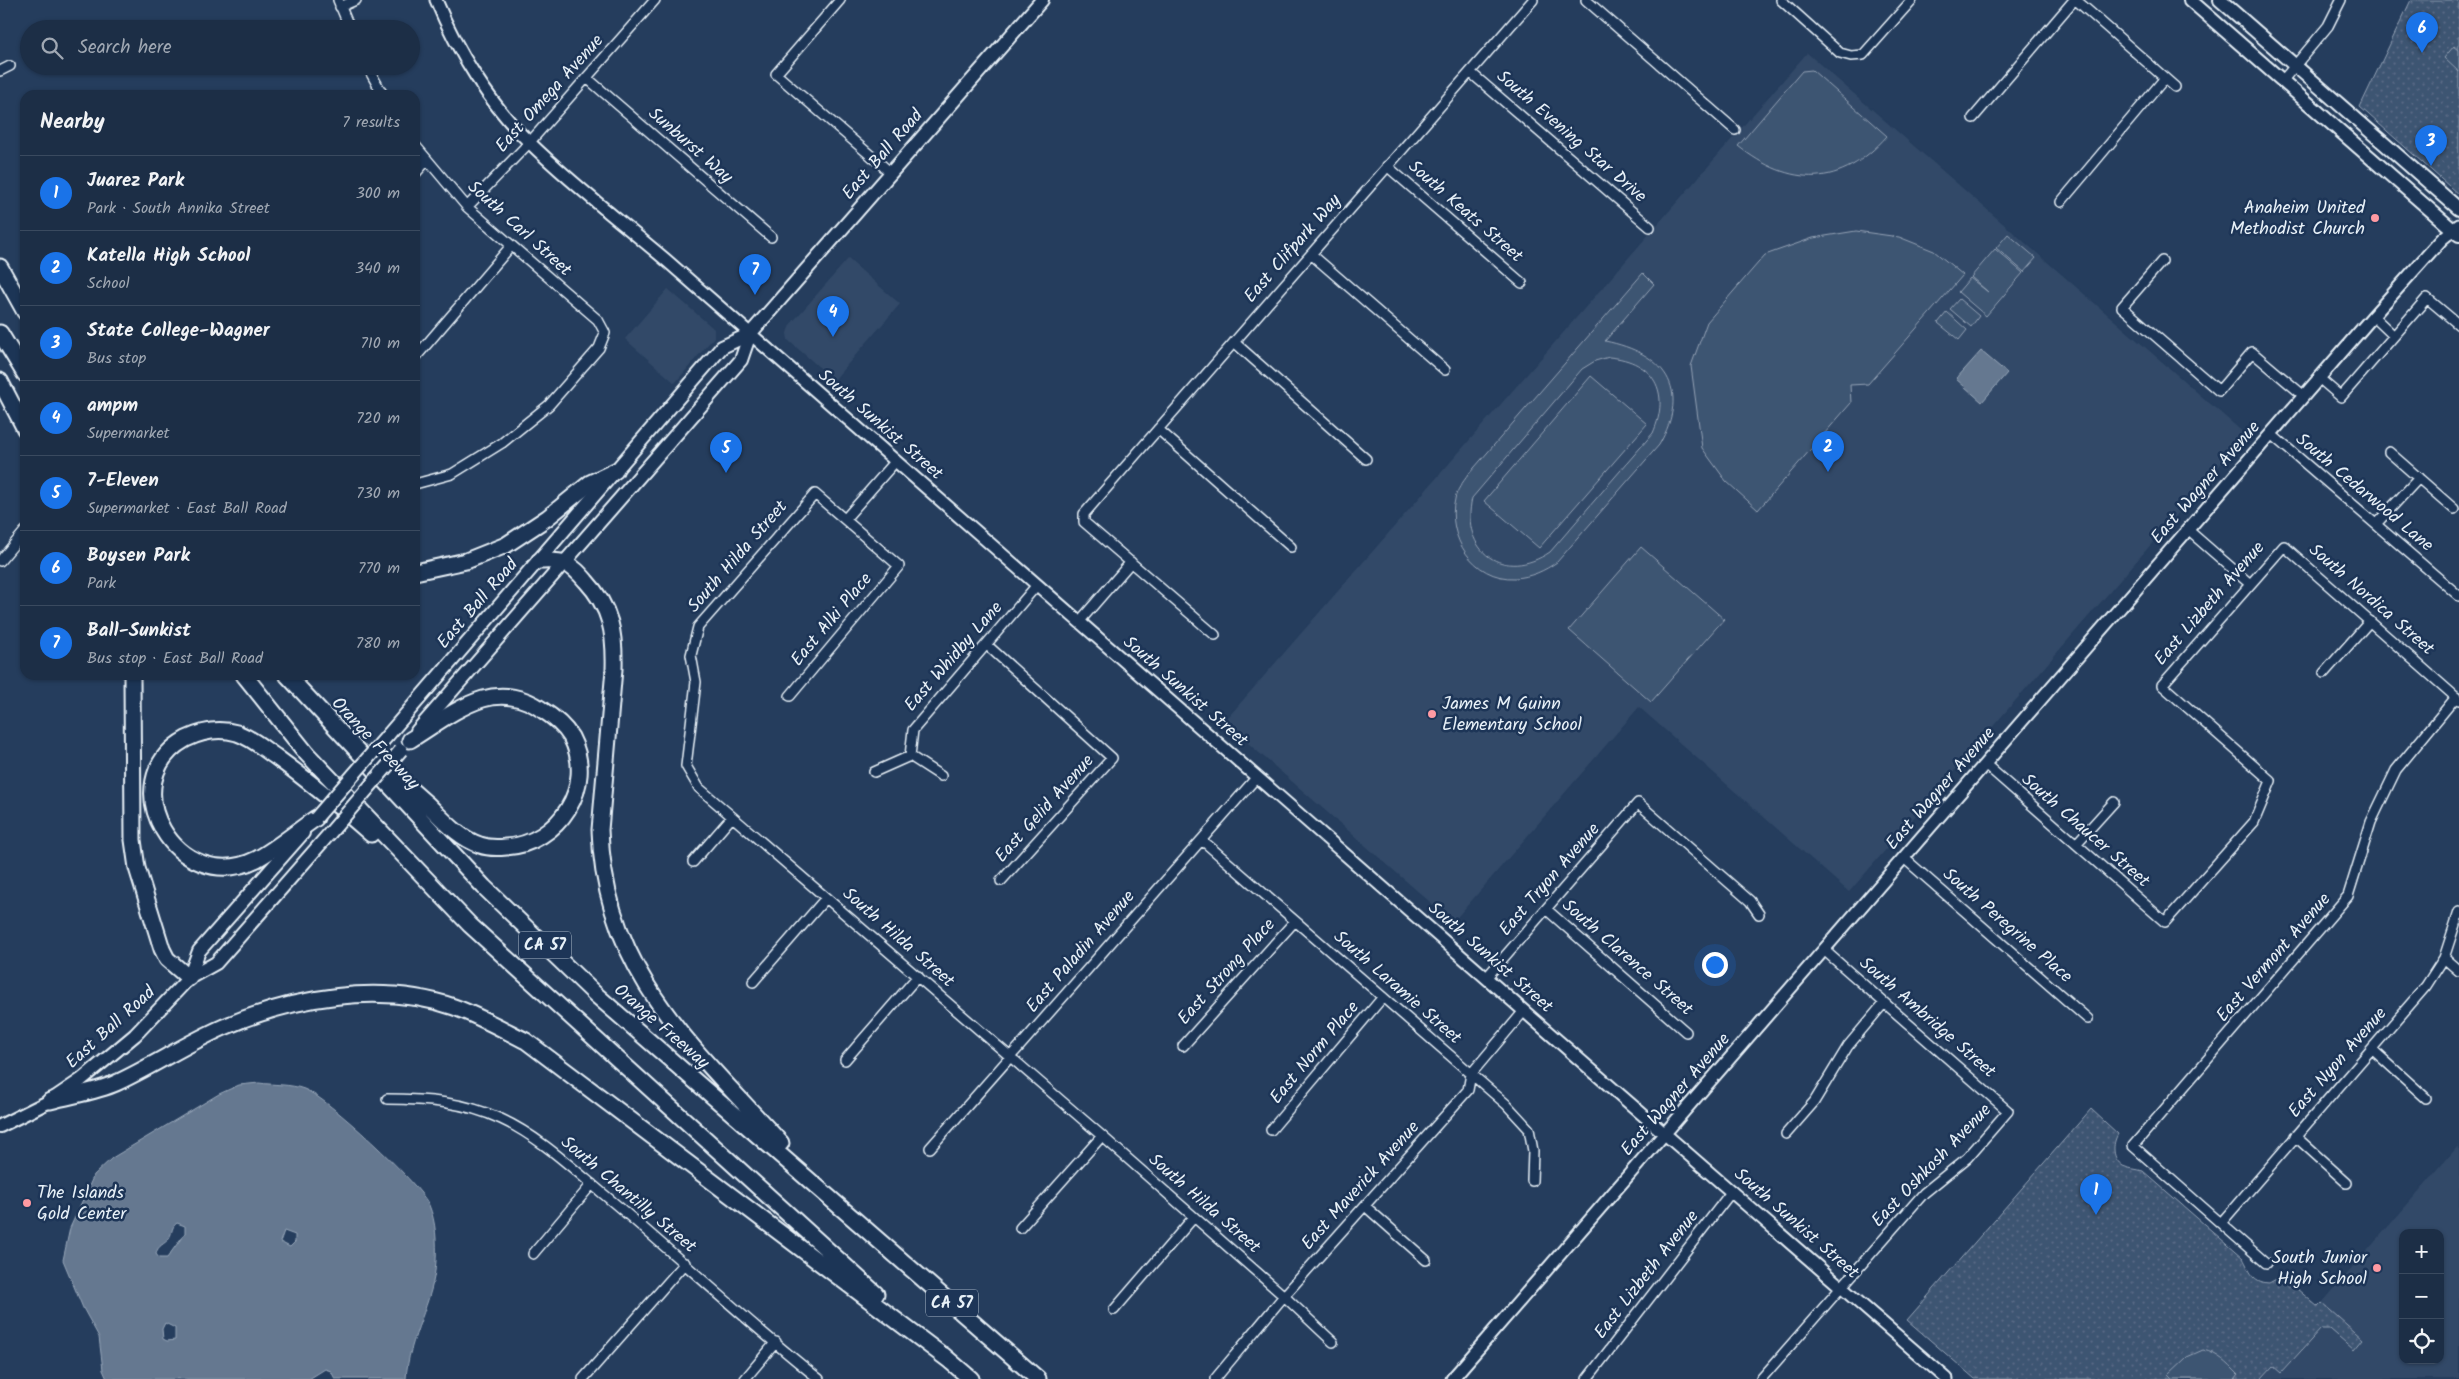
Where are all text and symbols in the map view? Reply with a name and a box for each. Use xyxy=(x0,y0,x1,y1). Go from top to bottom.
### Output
pin: 6 xyxy=(2406,12,2438,53)
search box xyxy=(20,20,420,75)
street label: East Omega Avenue xyxy=(489,28,611,160)
text: Search here xyxy=(78,33,172,63)
icon: search xyxy=(38,34,66,62)
street label: South Evening Star Drive xyxy=(1489,63,1653,211)
street label: Sunburst Way xyxy=(641,101,739,192)
street label: East Ball Road xyxy=(835,102,932,207)
text: Nearby xyxy=(40,106,105,139)
text: 7 results xyxy=(342,110,400,135)
pin: 3 xyxy=(2415,125,2447,166)
street label: South Keats Street xyxy=(1401,154,1530,271)
text: Juarez Park xyxy=(87,166,184,196)
street label: South Carl Street xyxy=(460,174,579,285)
text: 1 xyxy=(54,181,58,206)
text: 300 m xyxy=(356,181,400,206)
street label: East Clifpark Way xyxy=(1237,187,1349,310)
place label: Anaheim United Methodist Church xyxy=(2230,194,2366,244)
text: Park · South Annika Street xyxy=(87,196,270,221)
marker: Anaheim United Methodist Church xyxy=(2369,212,2381,224)
text: Katella High School xyxy=(87,241,250,271)
pin: 7 xyxy=(739,254,771,295)
text: 2 xyxy=(51,256,61,281)
text: 340 m xyxy=(355,256,400,281)
text: School xyxy=(87,271,130,296)
pin: 4 xyxy=(817,296,849,337)
text: State College-Wagner xyxy=(87,316,270,346)
text: 3 xyxy=(52,331,60,356)
text: 710 m xyxy=(360,331,400,356)
text: Bus stop xyxy=(87,346,146,371)
street label: South Sunkist Street xyxy=(811,362,950,489)
text: ampm xyxy=(87,391,138,421)
text: 4 xyxy=(52,406,60,431)
text: 720 m xyxy=(356,406,400,431)
street label: East Wagner Avenue xyxy=(2144,415,2268,551)
text: Supermarket xyxy=(87,421,170,446)
street label: South Cedarwood Lane xyxy=(2288,426,2440,560)
pin: 2 xyxy=(1812,431,1844,472)
pin: 5 xyxy=(710,432,742,473)
text: 7-Eleven xyxy=(87,466,159,496)
text: 5 xyxy=(52,481,60,506)
text: 730 m xyxy=(356,481,400,506)
street label: South Hilda Street xyxy=(681,493,796,620)
text: Supermarket · East Ball Road xyxy=(87,496,287,521)
street label: East Lizbeth Avenue xyxy=(2147,535,2273,673)
street label: South Nordica Street xyxy=(2301,537,2441,664)
text: Boysen Park xyxy=(87,541,190,571)
street label: East Ball Road xyxy=(430,551,527,656)
text: 6 xyxy=(52,556,60,581)
text: 770 m xyxy=(358,556,400,581)
street label: East Alki Place xyxy=(784,567,880,673)
text: Park xyxy=(87,571,116,596)
street label: East Whidby Lane xyxy=(897,595,1011,719)
text: Ball-Sunkist xyxy=(87,616,191,646)
street label: South Sunkist Street xyxy=(1116,629,1255,756)
text: 7 xyxy=(52,631,60,656)
text: 780 m xyxy=(356,631,400,656)
text: Bus stop · East Ball Road xyxy=(87,646,263,671)
street label: Orange Freeway xyxy=(324,690,427,798)
place label: James M Guinn Elementary School xyxy=(1442,690,1583,740)
marker: James M Guinn Elementary School xyxy=(1426,708,1438,720)
street label: East Wagner Avenue xyxy=(1879,721,2003,857)
street label: East Gelid Avenue xyxy=(988,748,1102,870)
street label: South Chaucer Street xyxy=(2014,767,2157,896)
street label: East Tryon Avenue xyxy=(1492,817,1608,943)
street label: South Peregrine Place xyxy=(1935,861,2079,991)
street label: South Hilda Street xyxy=(835,881,962,996)
street label: East Paladin Avenue xyxy=(1019,884,1143,1020)
street label: East Vermont Avenue xyxy=(2209,887,2339,1029)
street label: South Clarence Street xyxy=(1555,892,1700,1024)
street label: South Sunkist Street xyxy=(1421,895,1560,1022)
street label: East Strong Place xyxy=(1171,912,1283,1032)
street label: South Laramie Street xyxy=(1326,924,1469,1053)
road number: CA 57 xyxy=(519,932,571,958)
street label: South Ambridge Street xyxy=(1852,950,2003,1087)
your location xyxy=(1702,952,1728,978)
street label: Orange Freeway xyxy=(606,977,716,1077)
street label: East Ball Road xyxy=(59,979,163,1077)
street label: East Norm Place xyxy=(1263,995,1367,1111)
street label: East Nyon Avenue xyxy=(2281,1001,2395,1125)
street label: East Wagner Avenue xyxy=(1614,1027,1738,1163)
street label: East Oshkosh Avenue xyxy=(1865,1097,1999,1235)
street label: East Maverick Avenue xyxy=(1295,1115,1427,1257)
street label: South Chantilly Street xyxy=(554,1129,703,1261)
street label: South Hilda Street xyxy=(1141,1147,1268,1262)
street label: South Sunkist Street xyxy=(1727,1161,1866,1288)
pin: 1 xyxy=(2080,1174,2112,1215)
place label: The Islands Gold Center xyxy=(37,1179,127,1229)
marker: The Islands Gold Center xyxy=(21,1197,33,1209)
street label: East Lizbeth Avenue xyxy=(1587,1204,1707,1346)
map controls xyxy=(2399,1229,2444,1364)
button: + xyxy=(2399,1229,2444,1274)
place label: South Junior High School xyxy=(2272,1244,2368,1294)
marker: South Junior High School xyxy=(2371,1262,2383,1274)
button: − xyxy=(2399,1274,2444,1319)
road number: CA 57 xyxy=(926,1290,978,1316)
button: locate xyxy=(2399,1319,2444,1364)

